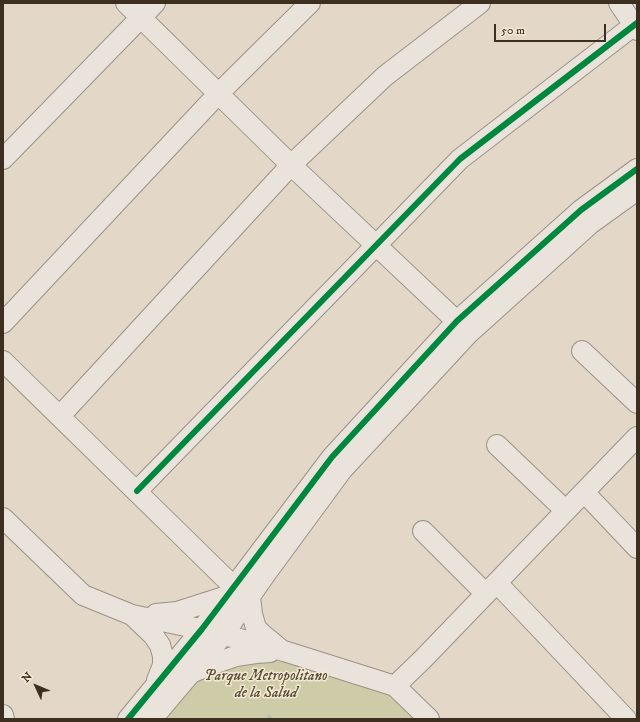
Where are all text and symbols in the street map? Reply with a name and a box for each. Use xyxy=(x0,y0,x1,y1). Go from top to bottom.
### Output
scale bar xyxy=(496,16,608,42)
text: 50 m xyxy=(501,23,525,38)
north arrow xyxy=(16,666,56,706)
park label: Parque Metropolitano de la Salud xyxy=(204,668,328,703)
text: N xyxy=(19,670,36,686)

